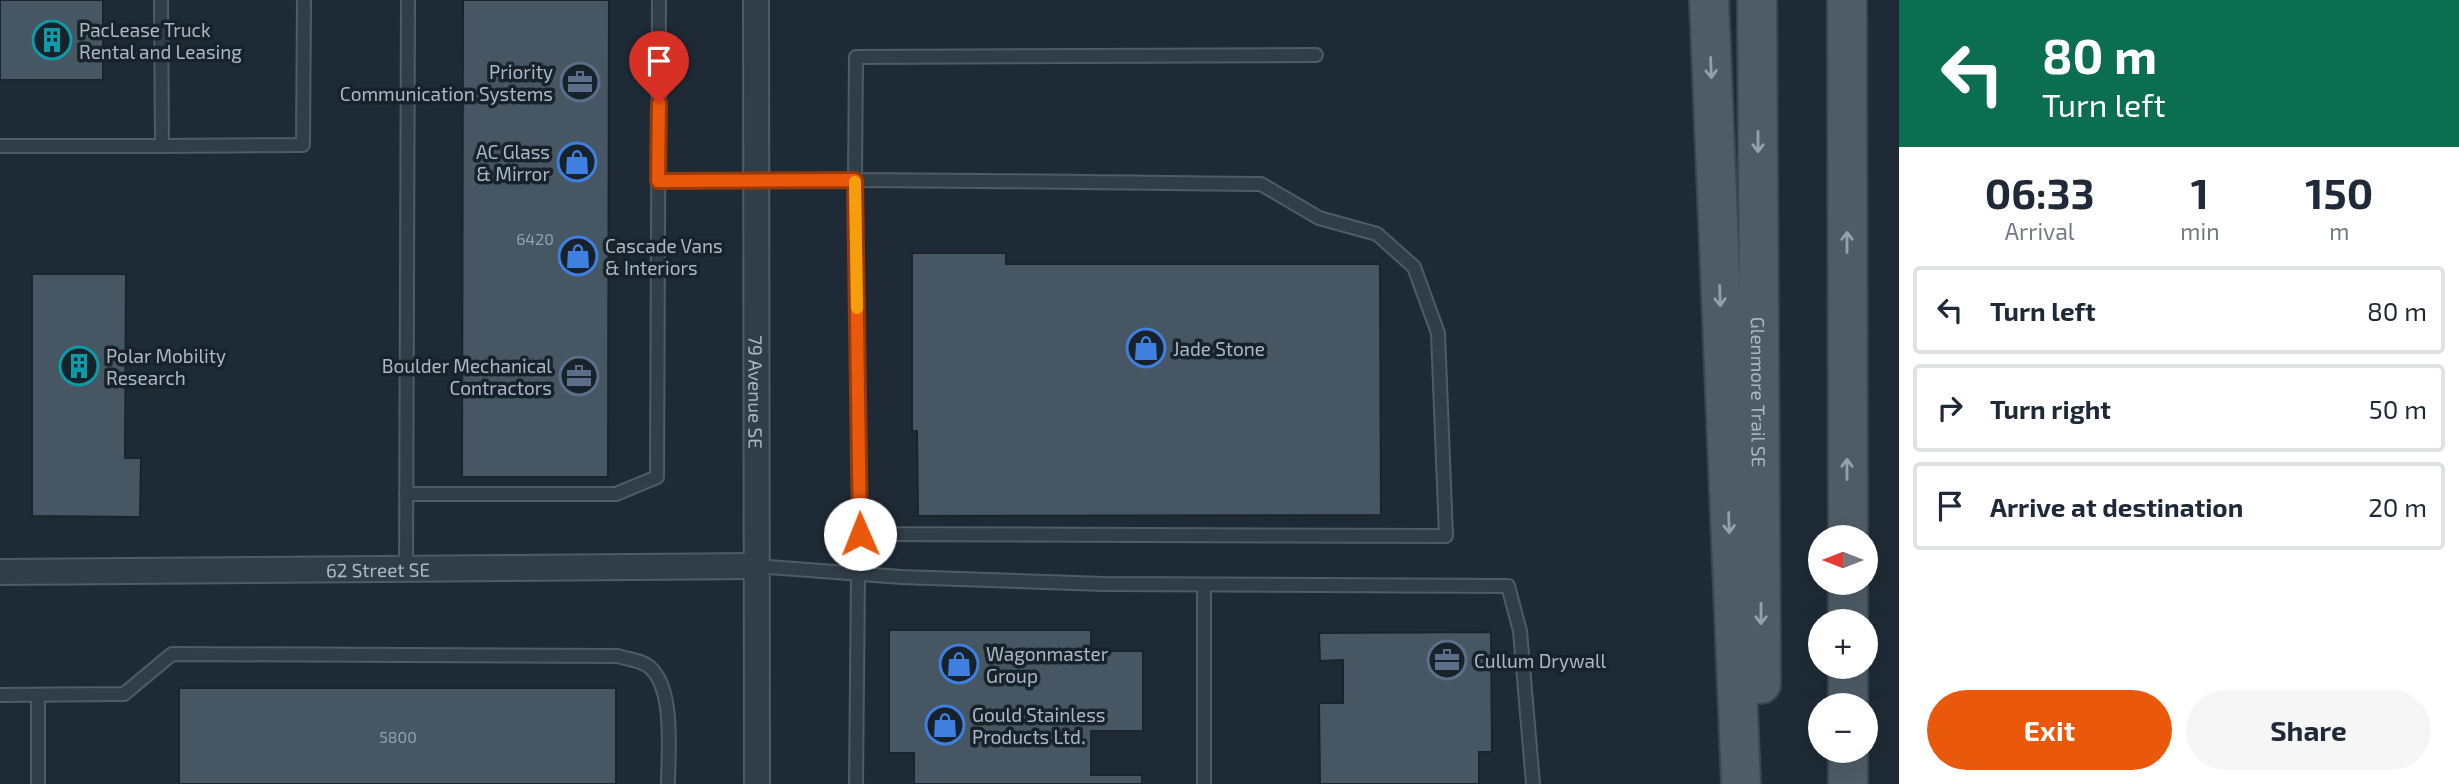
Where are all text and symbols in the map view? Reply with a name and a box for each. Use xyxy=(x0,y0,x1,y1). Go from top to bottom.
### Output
place label: PacLease Truck Rental and Leasing xyxy=(79,18,242,63)
building icon: PacLease Truck Rental and Leasing xyxy=(31,19,73,61)
text: 80 m xyxy=(2042,25,2157,84)
icon: left xyxy=(1927,28,2018,119)
pin xyxy=(629,31,689,103)
icon: arrive xyxy=(640,42,678,80)
one-way arrow xyxy=(1704,56,1717,79)
place label: Priority Communication Systems xyxy=(340,60,553,105)
office icon: Priority Communication Systems xyxy=(559,61,601,103)
text: Turn left xyxy=(2042,85,2166,123)
one-way arrow xyxy=(1751,130,1765,153)
place label: AC Glass & Mirror xyxy=(476,140,550,185)
shop icon: AC Glass & Mirror xyxy=(556,141,598,183)
text: 06:33 xyxy=(1985,167,2095,217)
text: 1 xyxy=(2191,167,2209,217)
text: 150 xyxy=(2305,167,2373,217)
text: Arrival xyxy=(2005,217,2075,245)
text: min xyxy=(2180,217,2220,245)
text: m xyxy=(2329,217,2349,245)
house number: 6420 xyxy=(516,229,554,248)
one-way arrow xyxy=(1840,230,1854,253)
place label: Cascade Vans & Interiors xyxy=(605,234,723,279)
shop icon: Cascade Vans & Interiors xyxy=(557,235,599,277)
one-way arrow xyxy=(1713,284,1726,307)
icon: left xyxy=(1931,291,1969,329)
text: Turn left xyxy=(1990,295,2096,326)
text: 80 m xyxy=(2367,295,2427,326)
street label: Glenmore Trail SE xyxy=(1747,317,1771,467)
shop icon: Jade Stone xyxy=(1125,327,1167,369)
street label: 79 Avenue SE xyxy=(745,335,768,449)
place label: Jade Stone xyxy=(1173,337,1265,360)
place label: Polar Mobility Research xyxy=(106,344,226,389)
building icon: Polar Mobility Research xyxy=(58,345,100,387)
place label: Boulder Mechanical Contractors xyxy=(382,354,552,399)
office icon: Boulder Mechanical Contractors xyxy=(558,355,600,397)
icon: right xyxy=(1931,389,1969,427)
text: Turn right xyxy=(1990,393,2111,424)
text: 50 m xyxy=(2369,393,2427,424)
one-way arrow xyxy=(1840,458,1854,481)
icon: arrive xyxy=(1931,487,1969,525)
text: Arrive at destination xyxy=(1990,491,2243,522)
text: 20 m xyxy=(2368,491,2427,522)
position arrow xyxy=(823,497,897,571)
one-way arrow xyxy=(1723,511,1736,534)
north arrow xyxy=(1808,525,1878,595)
map controls xyxy=(1808,525,1878,763)
street label: 62 Street SE xyxy=(326,557,430,581)
one-way arrow xyxy=(1754,602,1768,625)
button: + xyxy=(1808,609,1878,679)
office icon: Cullum Drywall xyxy=(1426,639,1468,681)
place label: Wagonmaster Group xyxy=(986,642,1109,687)
shop icon: Wagonmaster Group xyxy=(938,643,980,685)
place label: Cullum Drywall xyxy=(1474,649,1607,672)
button: Exit xyxy=(1927,690,2172,770)
button: Share xyxy=(2186,690,2431,770)
button: − xyxy=(1808,693,1878,763)
place label: Gould Stainless Products Ltd. xyxy=(972,703,1105,748)
shop icon: Gould Stainless Products Ltd. xyxy=(924,704,966,746)
house number: 5800 xyxy=(379,727,417,746)

